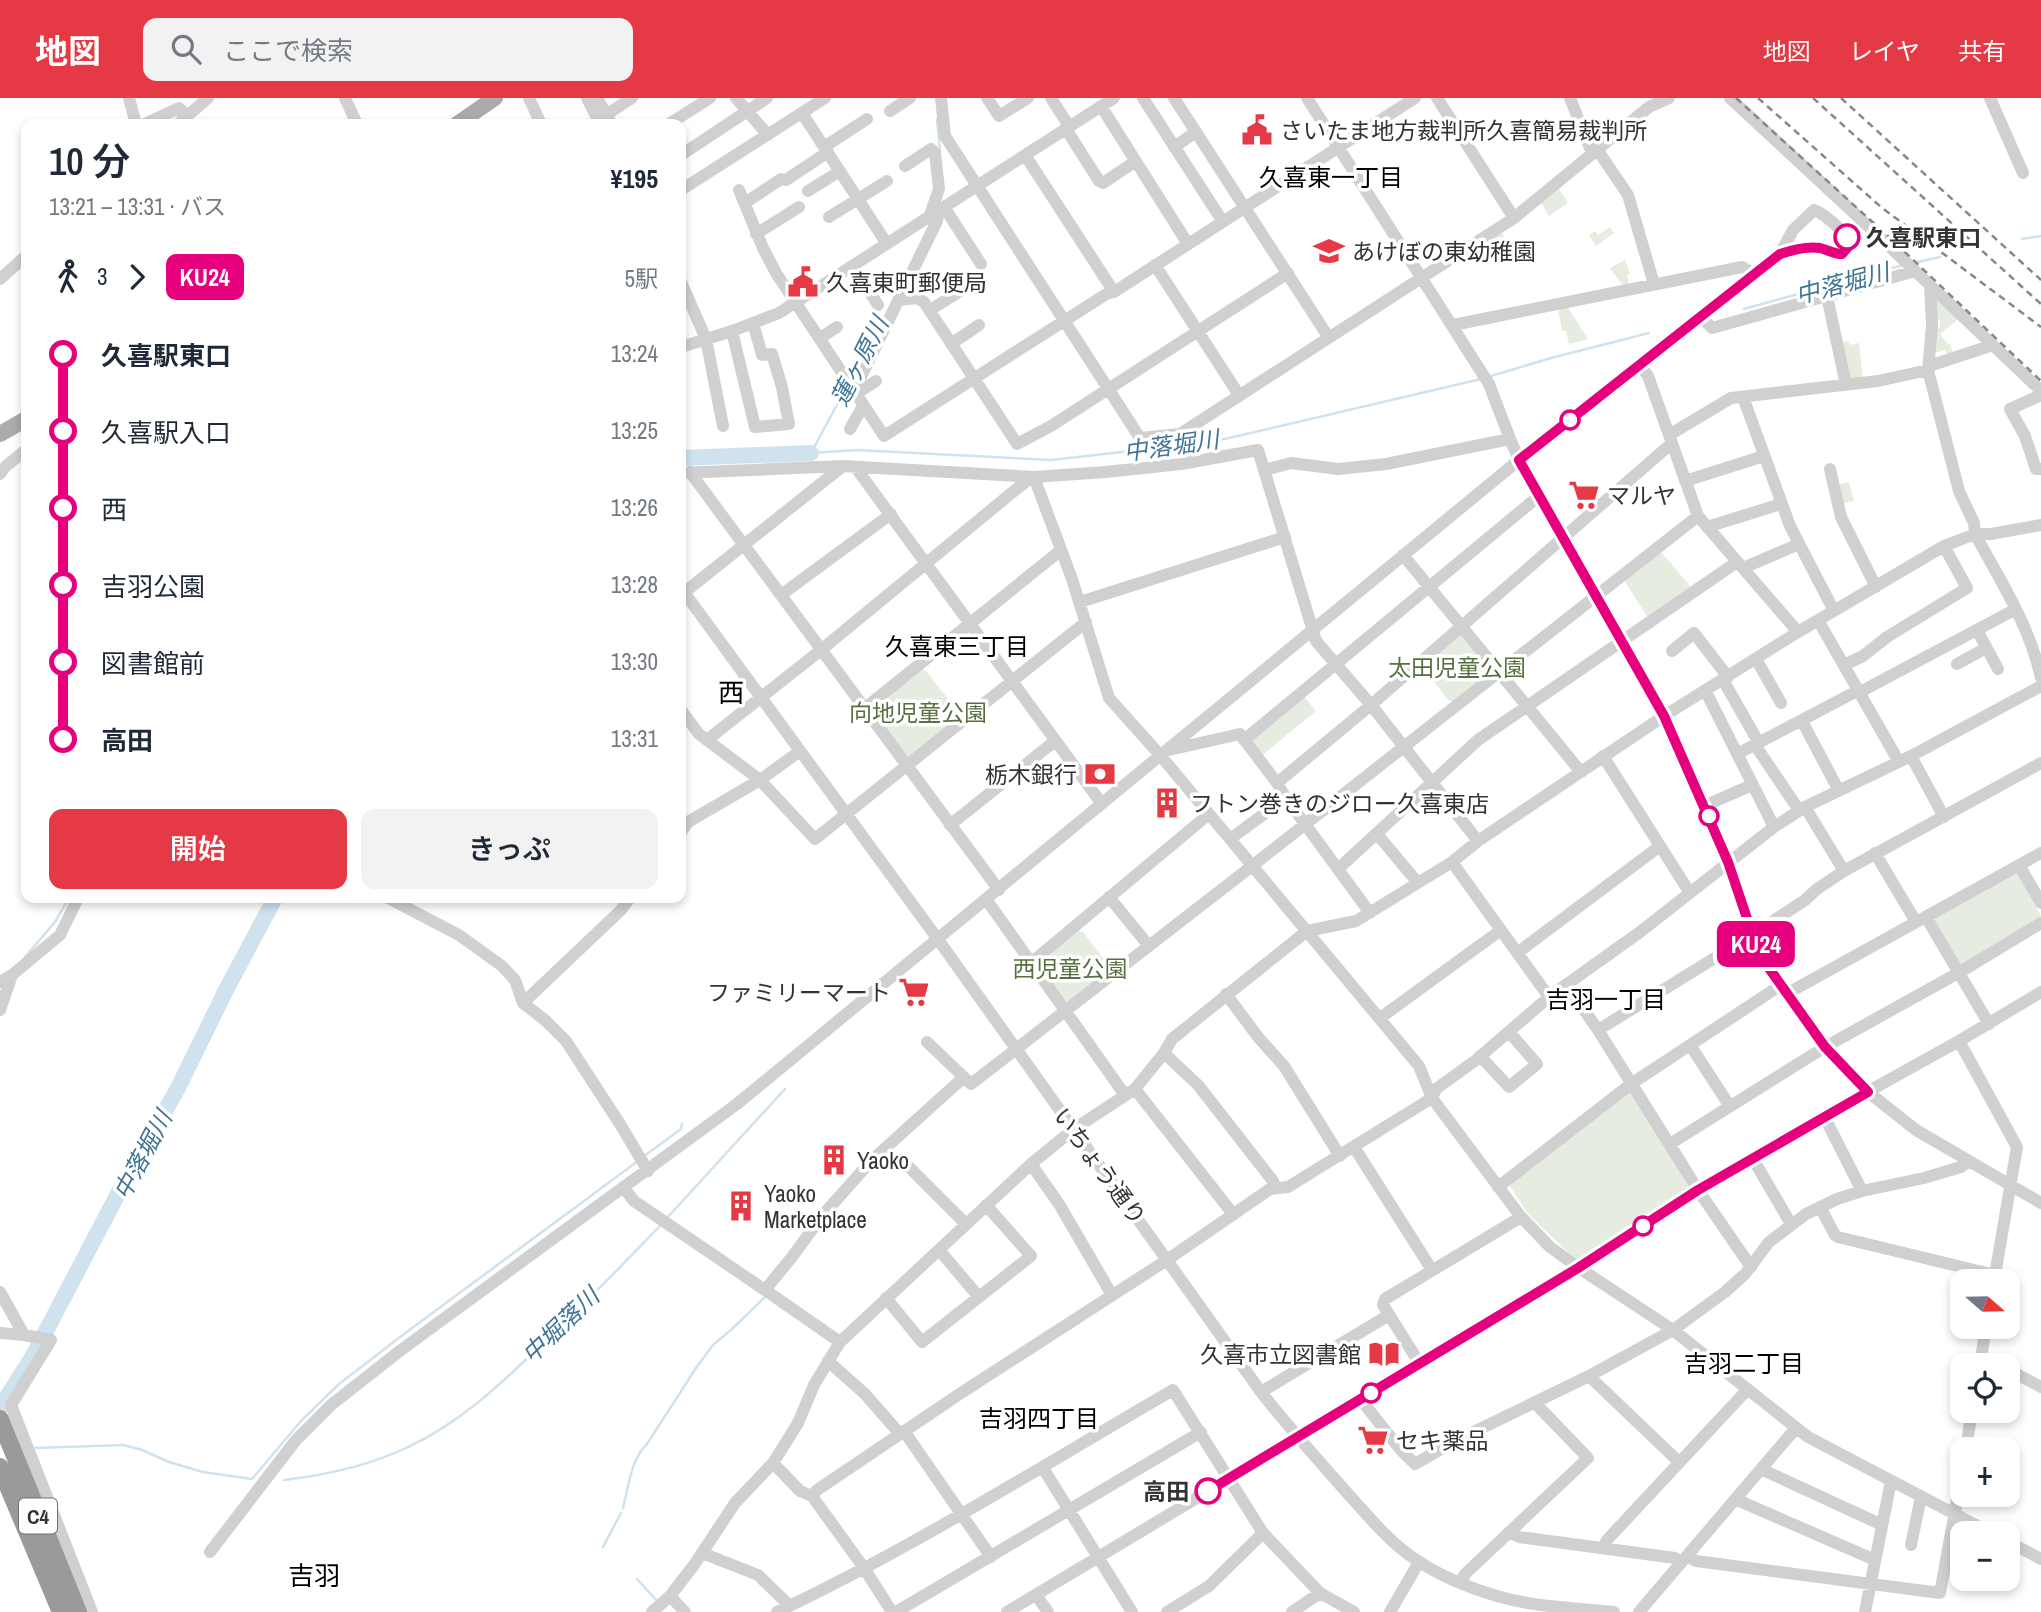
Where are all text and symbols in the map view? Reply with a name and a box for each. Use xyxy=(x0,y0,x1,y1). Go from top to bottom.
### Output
search box xyxy=(143,18,633,81)
text: 地図 xyxy=(35,29,101,73)
icon: search xyxy=(167,30,205,68)
text: ここで検索 xyxy=(223,33,353,68)
text: 地図 xyxy=(1763,35,1811,67)
text: レイヤ xyxy=(1849,35,1920,67)
text: 共有 xyxy=(1958,35,2006,67)
public building icon: さいたま地方裁判所久喜簡易裁判所 xyxy=(1240,113,1274,147)
place label: さいたま地方裁判所久喜簡易裁判所 xyxy=(1280,115,1647,146)
text: 10 分 xyxy=(49,136,130,187)
text: ¥195 xyxy=(611,161,658,196)
district label: 久喜東一丁目 xyxy=(1259,161,1403,193)
text: 13:21 – 13:31 · バス xyxy=(49,191,226,222)
place label: 久喜駅東口 xyxy=(1866,222,1981,253)
marker: 久喜駅東口 xyxy=(1834,224,1860,250)
school or university icon: あけぼの東幼稚園 xyxy=(1312,234,1346,268)
place label: あけぼの東幼稚園 xyxy=(1352,236,1536,267)
water label: 中落堀川 xyxy=(1791,254,1895,311)
icon: walk xyxy=(49,258,87,296)
icon: forward xyxy=(118,258,156,296)
text: 3 xyxy=(97,261,108,292)
text: KU24 xyxy=(180,261,230,293)
text: 5駅 xyxy=(625,263,658,294)
public building icon: 久喜東町郵便局 xyxy=(786,265,820,299)
place label: 久喜東町郵便局 xyxy=(826,267,987,298)
water label: 蓮ヶ原川 xyxy=(823,308,896,411)
text: 久喜駅東口 xyxy=(101,338,231,373)
text: 13:24 xyxy=(611,338,658,369)
unlabelled marker xyxy=(1560,410,1580,430)
text: 久喜駅入口 xyxy=(101,415,231,450)
text: 13:25 xyxy=(611,415,658,446)
water label: 中落堀川 xyxy=(1121,422,1224,468)
supermarket icon: マルヤ xyxy=(1567,478,1601,512)
place label: マルヤ xyxy=(1607,480,1676,511)
text: 西 xyxy=(101,492,127,527)
text: 13:26 xyxy=(611,492,658,523)
text: 吉羽公園 xyxy=(101,569,205,604)
text: 13:28 xyxy=(611,569,658,600)
district label: 久喜東三丁目 xyxy=(885,630,1029,662)
text: 図書館前 xyxy=(101,646,205,681)
text: 13:30 xyxy=(611,646,658,677)
park label: 太田児童公園 xyxy=(1388,652,1526,683)
district label: 西 xyxy=(718,675,744,710)
park label: 向地児童公園 xyxy=(849,697,987,728)
text: 高田 xyxy=(101,723,153,758)
text: 13:31 xyxy=(611,723,658,754)
bank icon: 栃木銀行 xyxy=(1083,757,1117,791)
place label: 栃木銀行 xyxy=(985,759,1077,790)
building icon: フトン巻きのジロー久喜東店 xyxy=(1150,786,1184,820)
place label: フトン巻きのジロー久喜東店 xyxy=(1190,788,1489,819)
unlabelled marker xyxy=(1699,806,1719,826)
button: 開始 xyxy=(49,809,347,889)
button: きっぷ xyxy=(361,809,658,889)
line badge: KU24 xyxy=(1707,921,1805,967)
text: KU24 xyxy=(1731,928,1781,960)
park label: 西児童公園 xyxy=(1013,953,1128,984)
supermarket icon: ファミリーマート xyxy=(897,975,931,1009)
place label: ファミリーマート xyxy=(707,977,891,1008)
district label: 吉羽一丁目 xyxy=(1546,983,1666,1015)
street label: いちょう通り xyxy=(1047,1101,1153,1231)
water label: 中落堀川 xyxy=(105,1102,180,1205)
building icon: Yaoko xyxy=(817,1143,851,1177)
place label: Yaoko xyxy=(857,1145,909,1176)
place label: Yaoko Marketplace xyxy=(764,1178,867,1235)
building icon: Yaoko Marketplace xyxy=(724,1189,758,1223)
unlabelled marker xyxy=(1633,1216,1653,1236)
north arrow xyxy=(1950,1269,2020,1339)
map controls xyxy=(1950,1269,2020,1591)
water label: 中堀落川 xyxy=(514,1278,608,1370)
library icon: 久喜市立図書館 xyxy=(1367,1337,1401,1371)
place label: 久喜市立図書館 xyxy=(1200,1339,1361,1370)
district label: 吉羽二丁目 xyxy=(1684,1347,1804,1379)
button: locate xyxy=(1950,1353,2020,1423)
unlabelled marker xyxy=(1361,1383,1381,1403)
district label: 吉羽四丁目 xyxy=(979,1402,1099,1434)
supermarket icon: セキ薬品 xyxy=(1356,1423,1390,1457)
place label: セキ薬品 xyxy=(1396,1425,1488,1456)
button: + xyxy=(1950,1437,2020,1507)
place label: 高田 xyxy=(1143,1476,1189,1507)
marker: 高田 xyxy=(1195,1478,1221,1504)
road number: C4 xyxy=(19,1498,57,1534)
button: − xyxy=(1950,1521,2020,1591)
district label: 吉羽 xyxy=(288,1558,340,1593)

